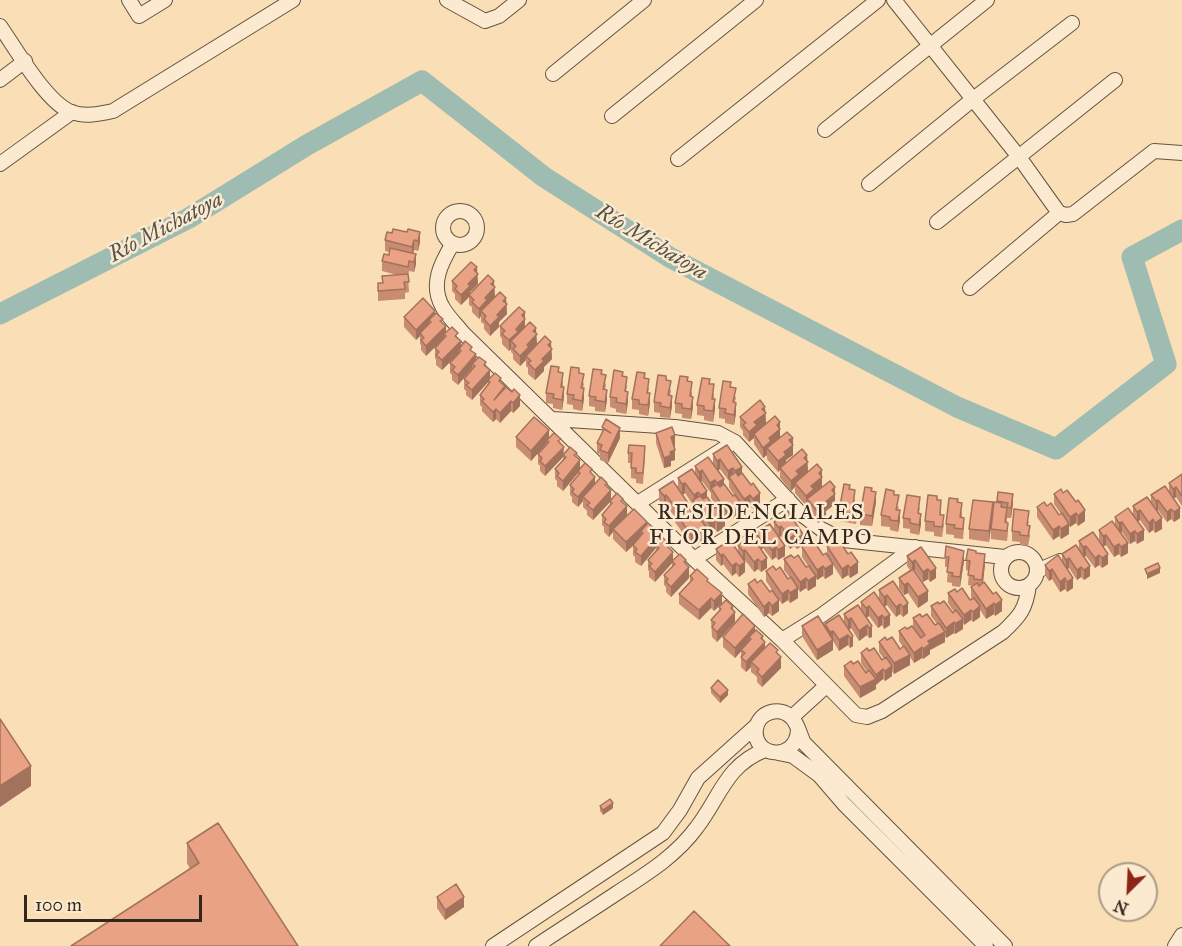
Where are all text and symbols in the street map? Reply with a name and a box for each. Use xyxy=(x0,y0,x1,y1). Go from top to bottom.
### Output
water label: Río Michatoya xyxy=(104,187,228,269)
water label: Río Michatoya xyxy=(590,199,712,287)
district label: RESIDENCIALES FLOR DEL CAMPO xyxy=(649,501,873,552)
north arrow xyxy=(1098,862,1158,922)
scale bar xyxy=(27,883,206,921)
text: 100 m xyxy=(35,894,82,916)
text: N xyxy=(1111,896,1131,919)

